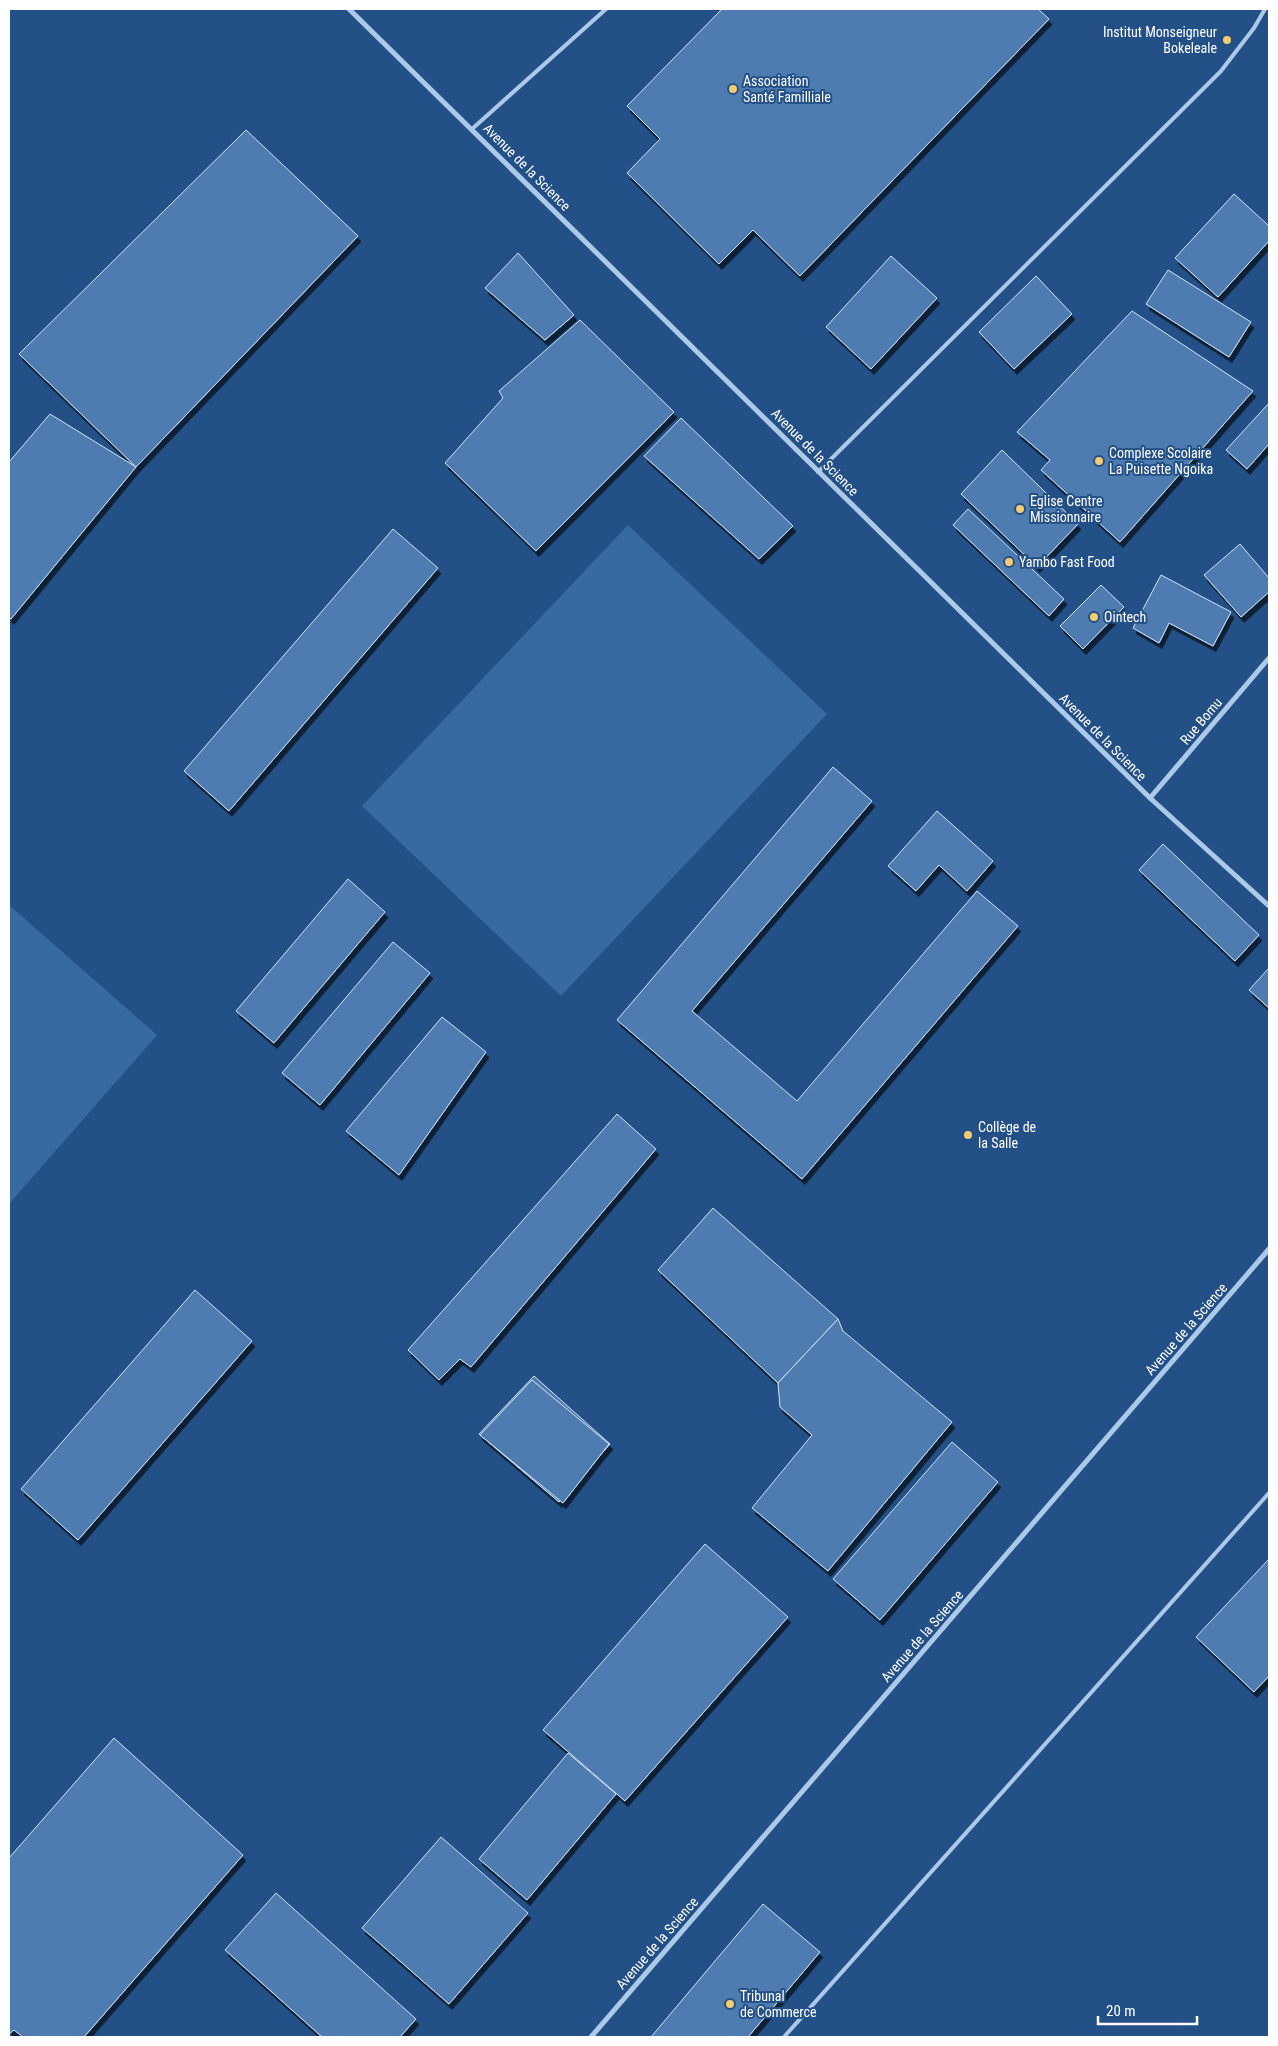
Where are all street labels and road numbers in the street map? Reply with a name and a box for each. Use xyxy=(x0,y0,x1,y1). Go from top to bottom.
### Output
street label: Avenue de la Science xyxy=(480,120,574,214)
street label: Avenue de la Science xyxy=(768,405,862,499)
street label: Avenue de la Science xyxy=(1056,690,1150,784)
street label: Rue Bomu xyxy=(1177,694,1225,748)
street label: Avenue de la Science xyxy=(1142,1279,1231,1378)
street label: Avenue de la Science xyxy=(878,1586,967,1685)
street label: Avenue de la Science xyxy=(613,1893,702,1992)

